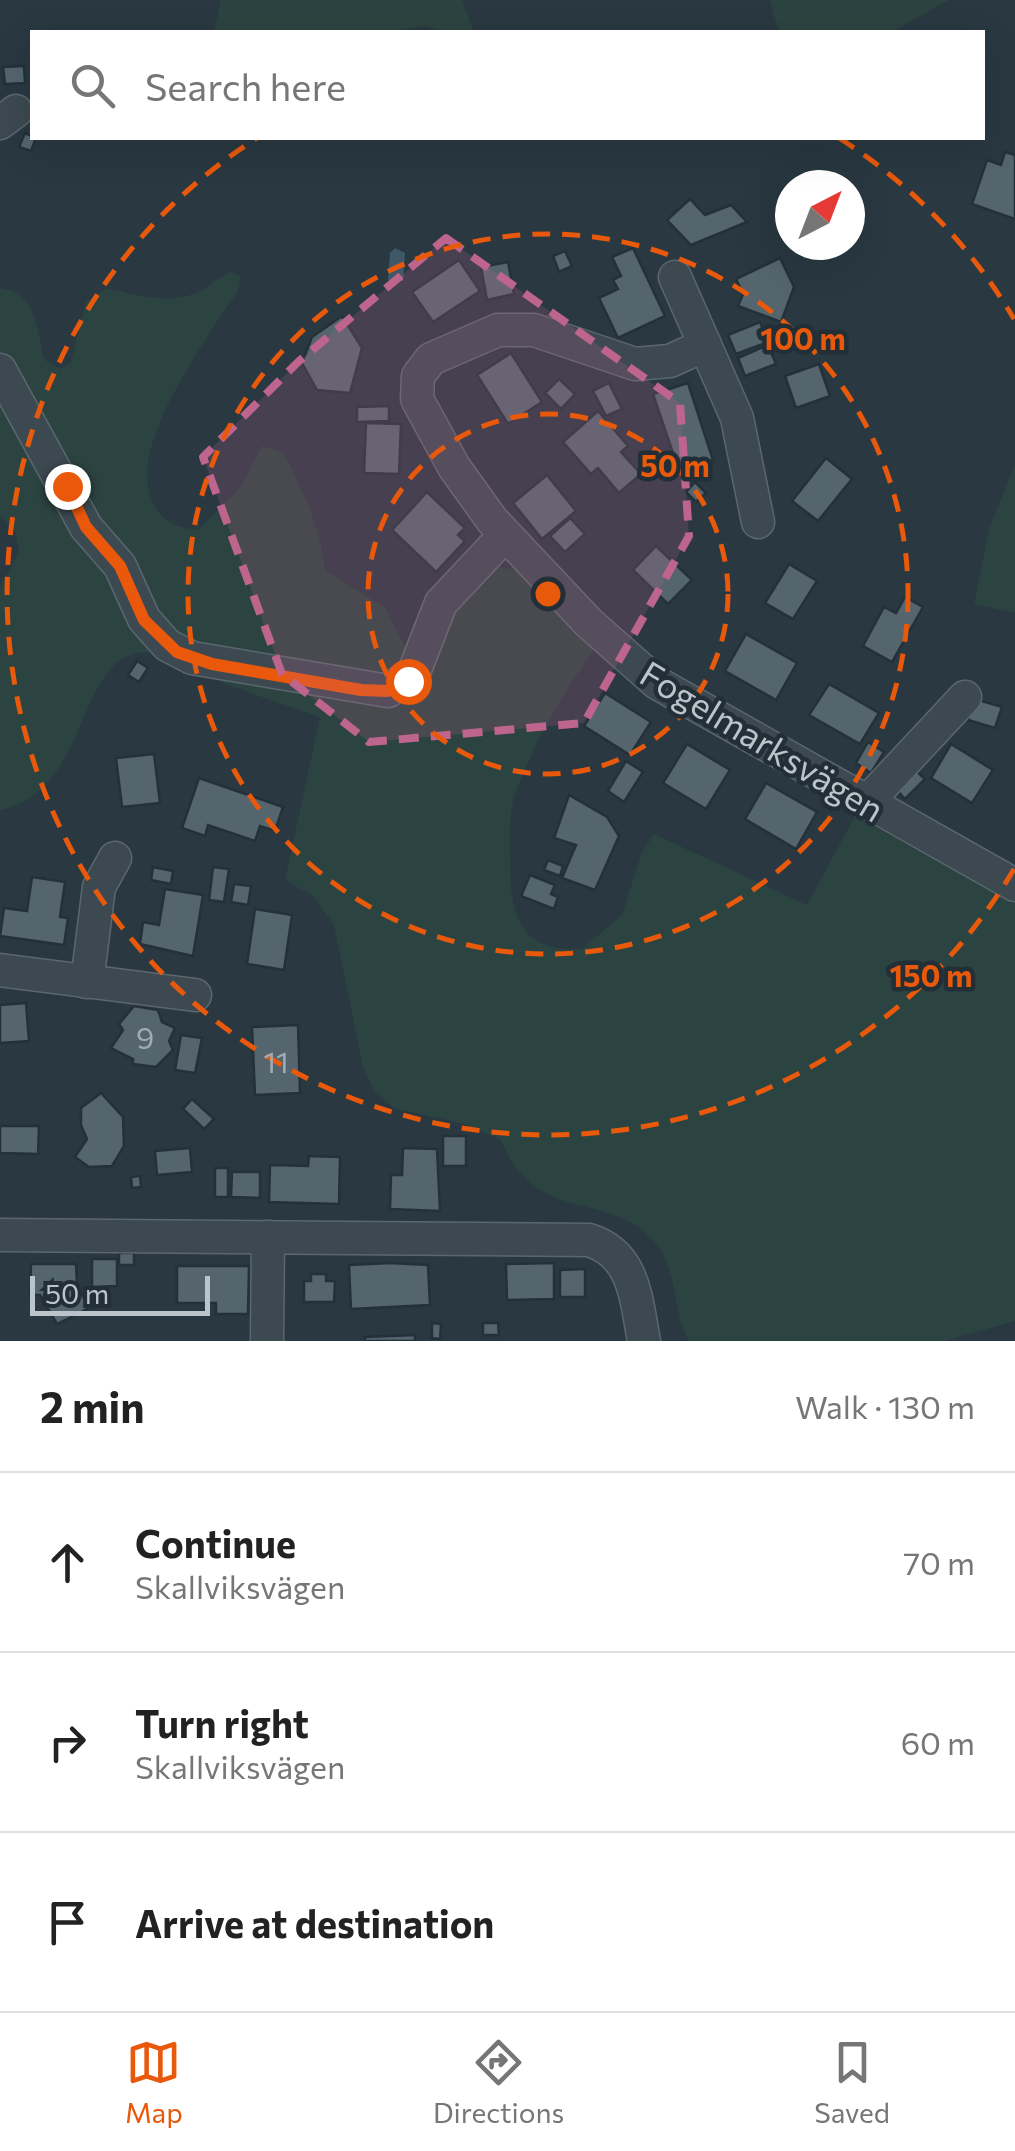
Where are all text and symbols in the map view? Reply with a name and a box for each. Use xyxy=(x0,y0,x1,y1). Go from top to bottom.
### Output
search box xyxy=(30,30,985,140)
icon: search xyxy=(65,58,120,113)
text: Search here xyxy=(145,62,346,109)
north arrow xyxy=(775,170,865,260)
text: 100 m xyxy=(760,319,846,356)
text: 50 m xyxy=(640,446,710,483)
route end xyxy=(45,464,91,510)
centre of rings xyxy=(530,576,566,612)
street label: Fogelmarksvägen xyxy=(633,650,893,830)
route start xyxy=(386,659,432,705)
text: 150 m xyxy=(890,956,972,993)
house number: 9 xyxy=(136,1018,154,1055)
house number: 11 xyxy=(263,1042,289,1079)
scale bar xyxy=(30,1271,210,1316)
text: 50 m xyxy=(45,1276,109,1310)
text: 2 min xyxy=(40,1380,145,1432)
text: Walk · 130 m xyxy=(795,1386,975,1426)
text: Continue xyxy=(135,1519,296,1566)
icon: ahead xyxy=(40,1535,95,1590)
text: 70 m xyxy=(903,1542,975,1582)
text: Skallviksvägen xyxy=(135,1566,345,1606)
text: Turn right xyxy=(135,1699,309,1746)
icon: right xyxy=(40,1715,95,1770)
text: 60 m xyxy=(901,1722,975,1762)
text: Skallviksvägen xyxy=(135,1746,345,1786)
icon: arrive xyxy=(40,1895,95,1950)
text: Arrive at destination xyxy=(135,1899,494,1946)
tab: Map xyxy=(125,2035,183,2129)
tab: Directions xyxy=(433,2035,564,2129)
tab: Saved xyxy=(814,2035,890,2129)

